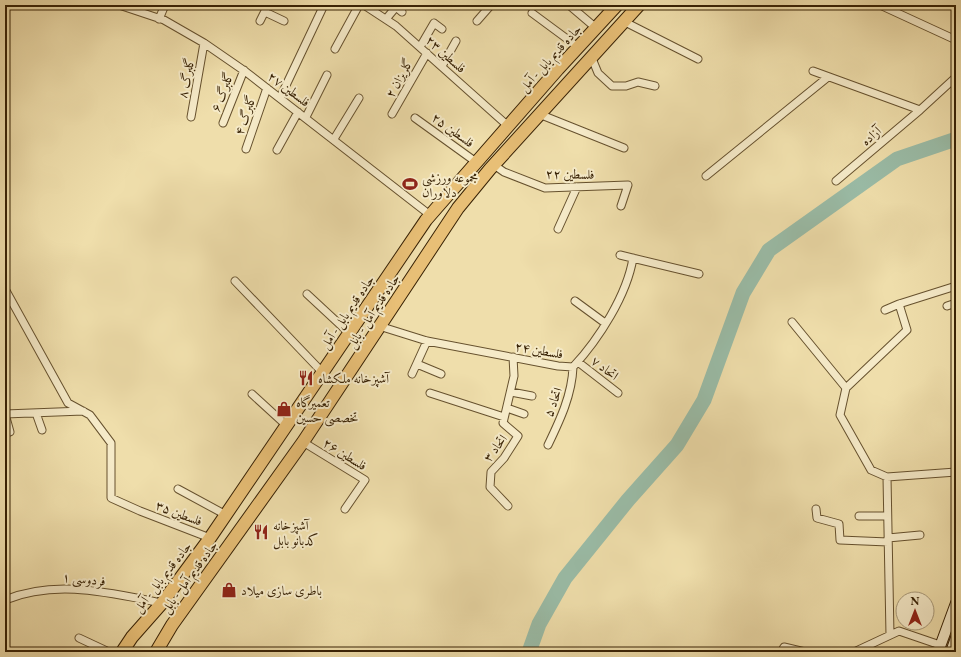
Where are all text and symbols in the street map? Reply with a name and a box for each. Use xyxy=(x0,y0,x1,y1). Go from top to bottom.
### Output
street label: جاده قدیم بابل - آمل xyxy=(515,20,587,98)
street label: فلسطین ۲۳ xyxy=(422,31,470,77)
street label: گلریزان ۲ xyxy=(381,55,417,101)
street label: گلبرگ ۸ xyxy=(174,56,198,100)
street label: فلسطین ۲۷ xyxy=(264,68,314,111)
street label: گلبرگ ۶ xyxy=(207,70,237,114)
street label: گلبرگ ۴ xyxy=(230,93,260,137)
street label: فلسطین ۲۵ xyxy=(428,109,478,151)
street label: آزاده xyxy=(857,122,886,149)
street label: فلسطین ۲۲ xyxy=(546,165,595,183)
place label: مجموعه ورزشی دلاوران xyxy=(422,169,478,201)
sports icon: مجموعه ورزشی دلاوران xyxy=(401,175,419,193)
street label: جاده قدیم آمل - بابل xyxy=(343,270,406,353)
street label: جاده قدیم بابل - آمل xyxy=(316,272,381,354)
street label: فلسطین ۲۴ xyxy=(514,337,565,363)
street label: اتحاد ۷ xyxy=(588,352,622,384)
restaurant icon: آشپزخانه ملکشاه xyxy=(297,369,315,387)
place label: آشپزخانه ملکشاه xyxy=(318,370,390,388)
street label: اتحاد ۵ xyxy=(540,385,566,419)
place label: تعمیرگاه تخصصی حسین xyxy=(296,394,358,427)
shop icon: تعمیرگاه تخصصی حسین xyxy=(275,400,293,418)
street label: اتحاد ۳ xyxy=(479,431,511,465)
street label: فلسطين ٢۶ xyxy=(320,434,370,474)
street label: فلسطین ۳۵ xyxy=(153,496,205,530)
place label: آشپزخانه کدبانو بابل xyxy=(273,517,319,550)
restaurant icon: آشپزخانه کدبانو بابل xyxy=(252,523,270,541)
street label: جاده قدیم آمل - بابل xyxy=(157,537,224,618)
street label: جاده قدیم بابل - آمل xyxy=(129,538,198,618)
street label: فردوسی ۱ xyxy=(61,568,107,591)
shop icon: باطری سازی میلاد xyxy=(220,581,238,599)
place label: باطری سازی میلاد xyxy=(241,582,322,599)
north arrow xyxy=(895,591,935,631)
text: N xyxy=(911,594,920,608)

